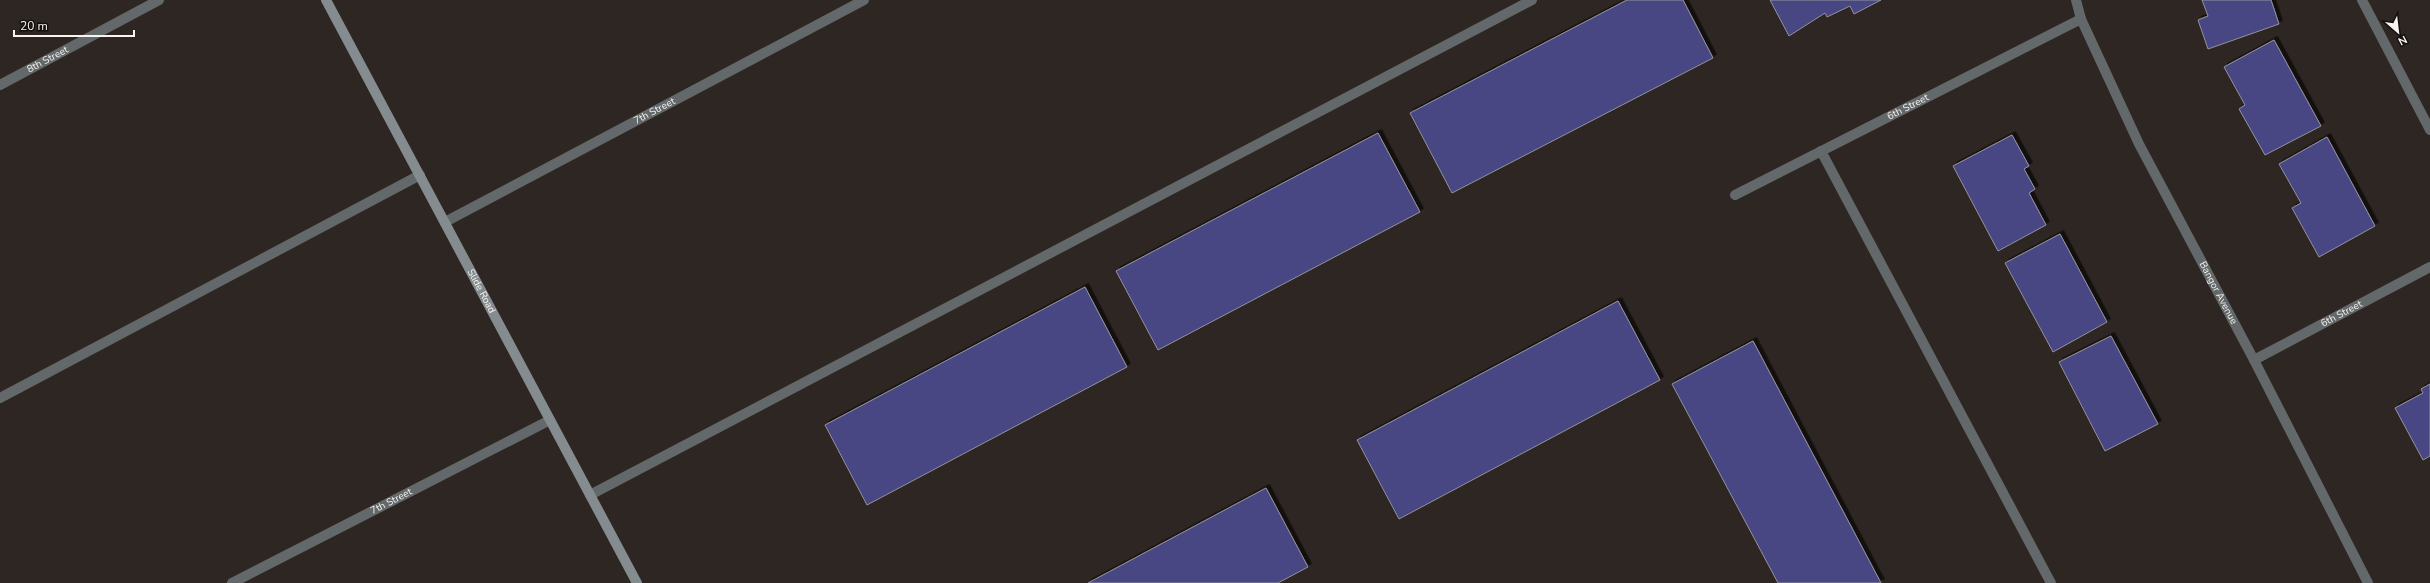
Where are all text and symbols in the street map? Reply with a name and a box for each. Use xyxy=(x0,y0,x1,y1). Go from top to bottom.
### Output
scale bar xyxy=(14,12,134,38)
north arrow xyxy=(2378,12,2418,52)
text: 20 m xyxy=(20,18,48,34)
text: N xyxy=(2395,32,2410,49)
street label: 8th Street xyxy=(24,43,71,76)
street label: 6th Street xyxy=(1885,90,1932,124)
street label: 7th Street xyxy=(631,94,678,128)
street label: Bangor Avenue xyxy=(2196,259,2241,327)
street label: Slide Road xyxy=(464,266,499,316)
street label: 6th Street xyxy=(2318,297,2365,330)
street label: 7th Street xyxy=(368,485,415,518)

